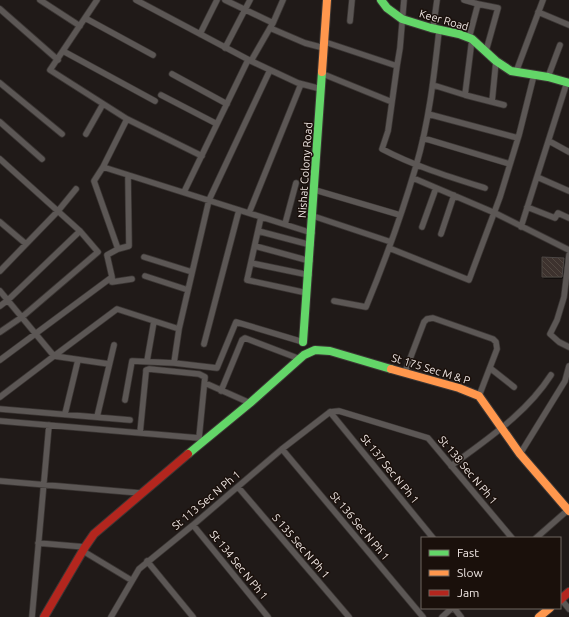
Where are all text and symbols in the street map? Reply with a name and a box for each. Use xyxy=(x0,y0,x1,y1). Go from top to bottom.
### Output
street label: Keer Road xyxy=(418,7,470,33)
street label: Nishat Colony Road xyxy=(296,122,314,218)
street label: St 175 Sec M & P xyxy=(390,351,472,387)
street label: St 137 Sec N Ph 1 xyxy=(359,432,421,506)
street label: St 138 Sec N Ph 1 xyxy=(436,434,500,506)
street label: St 113 Sec N Ph 1 xyxy=(170,468,242,532)
street label: St 136 Sec N Ph 1 xyxy=(328,490,392,562)
street label: S 135 Sec N Ph 1 xyxy=(270,512,332,580)
street label: St 134 Sec N Ph 1 xyxy=(208,528,270,602)
legend xyxy=(421,537,561,609)
text: Fast xyxy=(457,546,479,559)
text: Slow xyxy=(457,566,483,579)
text: Jam xyxy=(457,586,479,599)

